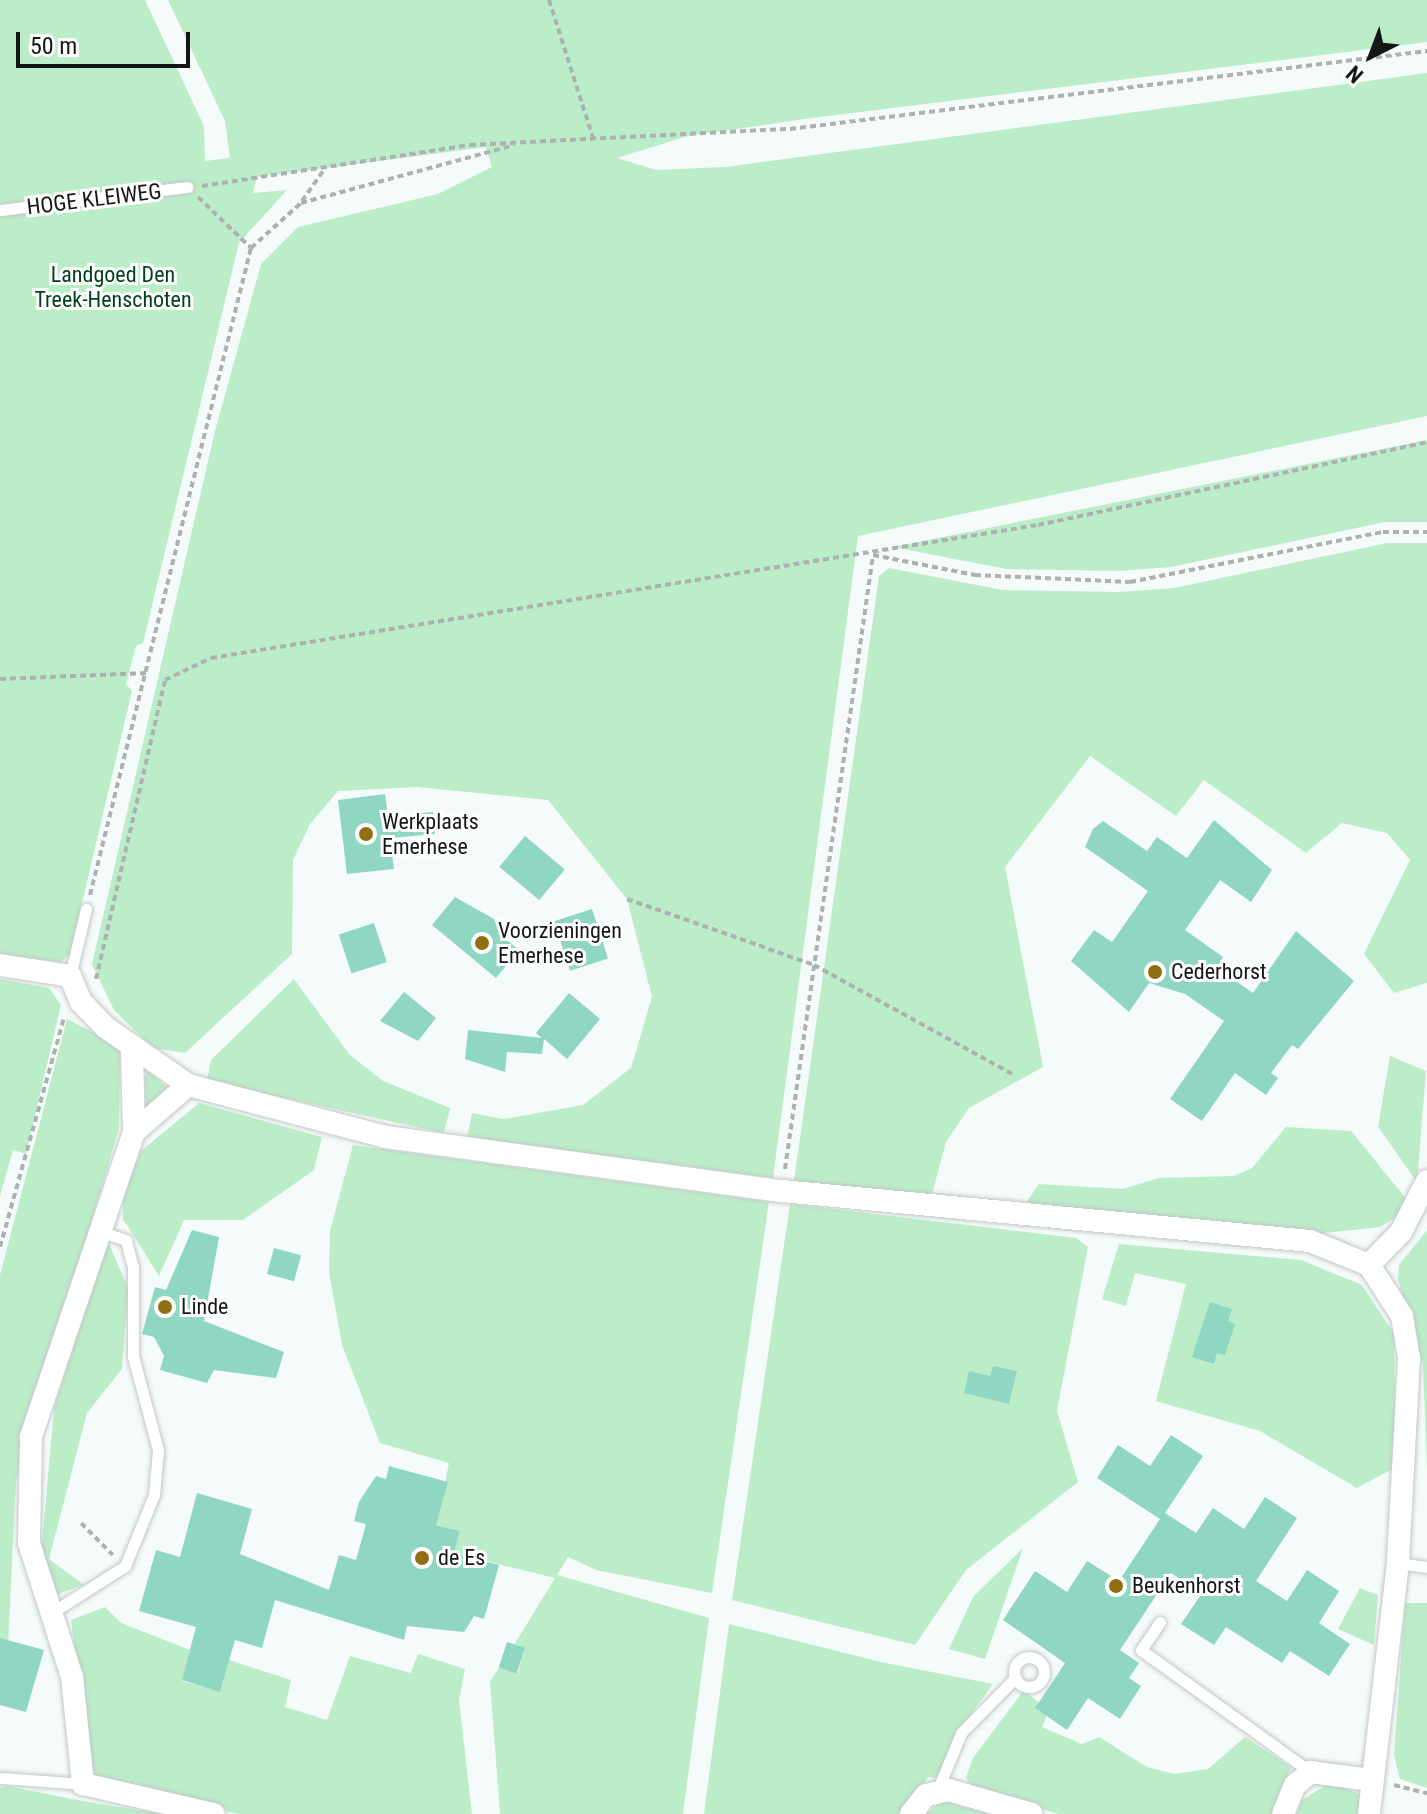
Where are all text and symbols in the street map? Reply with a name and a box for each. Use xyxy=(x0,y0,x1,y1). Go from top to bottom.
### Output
scale bar xyxy=(20,16,194,66)
north arrow xyxy=(1331,16,1411,96)
text: 50 m xyxy=(30,32,77,60)
text: N xyxy=(1341,60,1368,88)
street label: HOGE KLEIWEG xyxy=(25,178,163,220)
park label: Landgoed Den Treek-Henschoten xyxy=(34,261,192,312)
place label: Werkplaats Emerhese xyxy=(382,808,479,860)
marker: Werkplaats Emerhese xyxy=(357,825,375,843)
place label: Voorzieningen Emerhese xyxy=(498,917,622,968)
marker: Voorzieningen Emerhese xyxy=(473,934,491,952)
place label: Cederhorst xyxy=(1171,959,1267,985)
marker: Cederhorst xyxy=(1146,963,1164,981)
place label: Linde xyxy=(181,1294,228,1320)
marker: Linde xyxy=(156,1298,174,1316)
place label: de Es xyxy=(438,1545,485,1571)
marker: de Es xyxy=(413,1549,431,1567)
place label: Beukenhorst xyxy=(1132,1573,1241,1599)
marker: Beukenhorst xyxy=(1107,1577,1125,1595)

